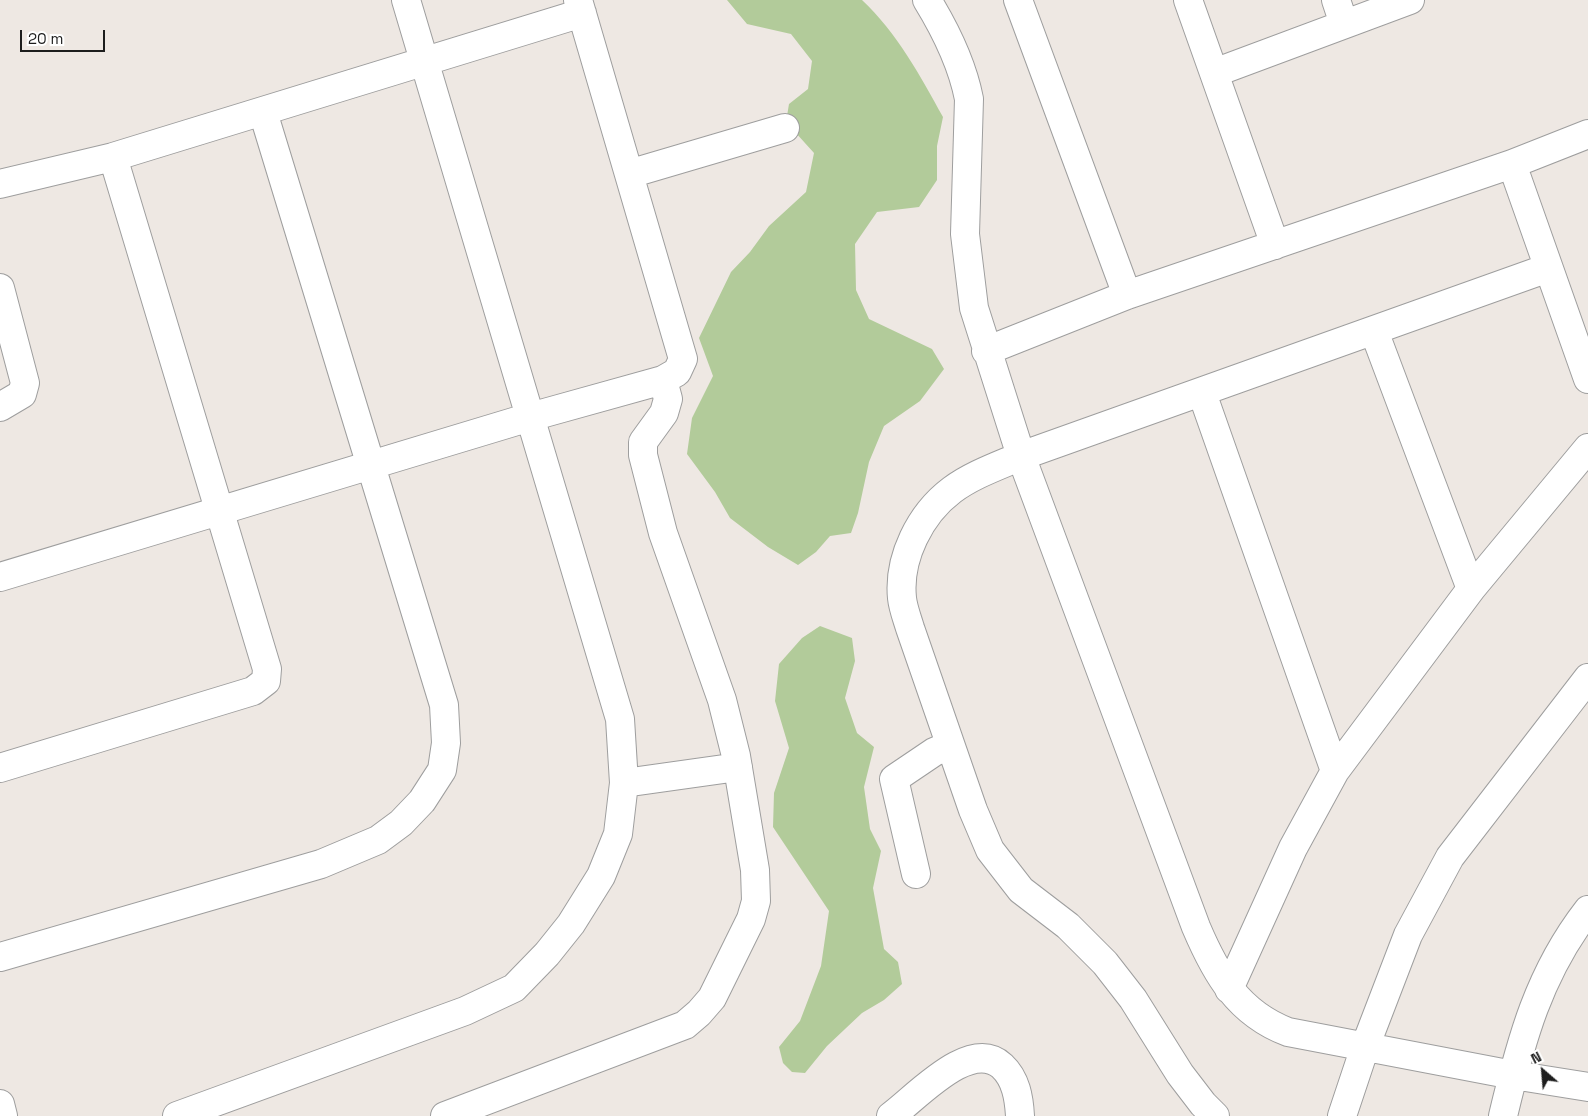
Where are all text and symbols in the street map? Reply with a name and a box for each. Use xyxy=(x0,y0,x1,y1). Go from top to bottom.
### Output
scale bar xyxy=(22,20,108,52)
text: 20 m xyxy=(28,29,63,48)
north arrow xyxy=(1518,1046,1568,1096)
text: N xyxy=(1528,1047,1544,1068)

